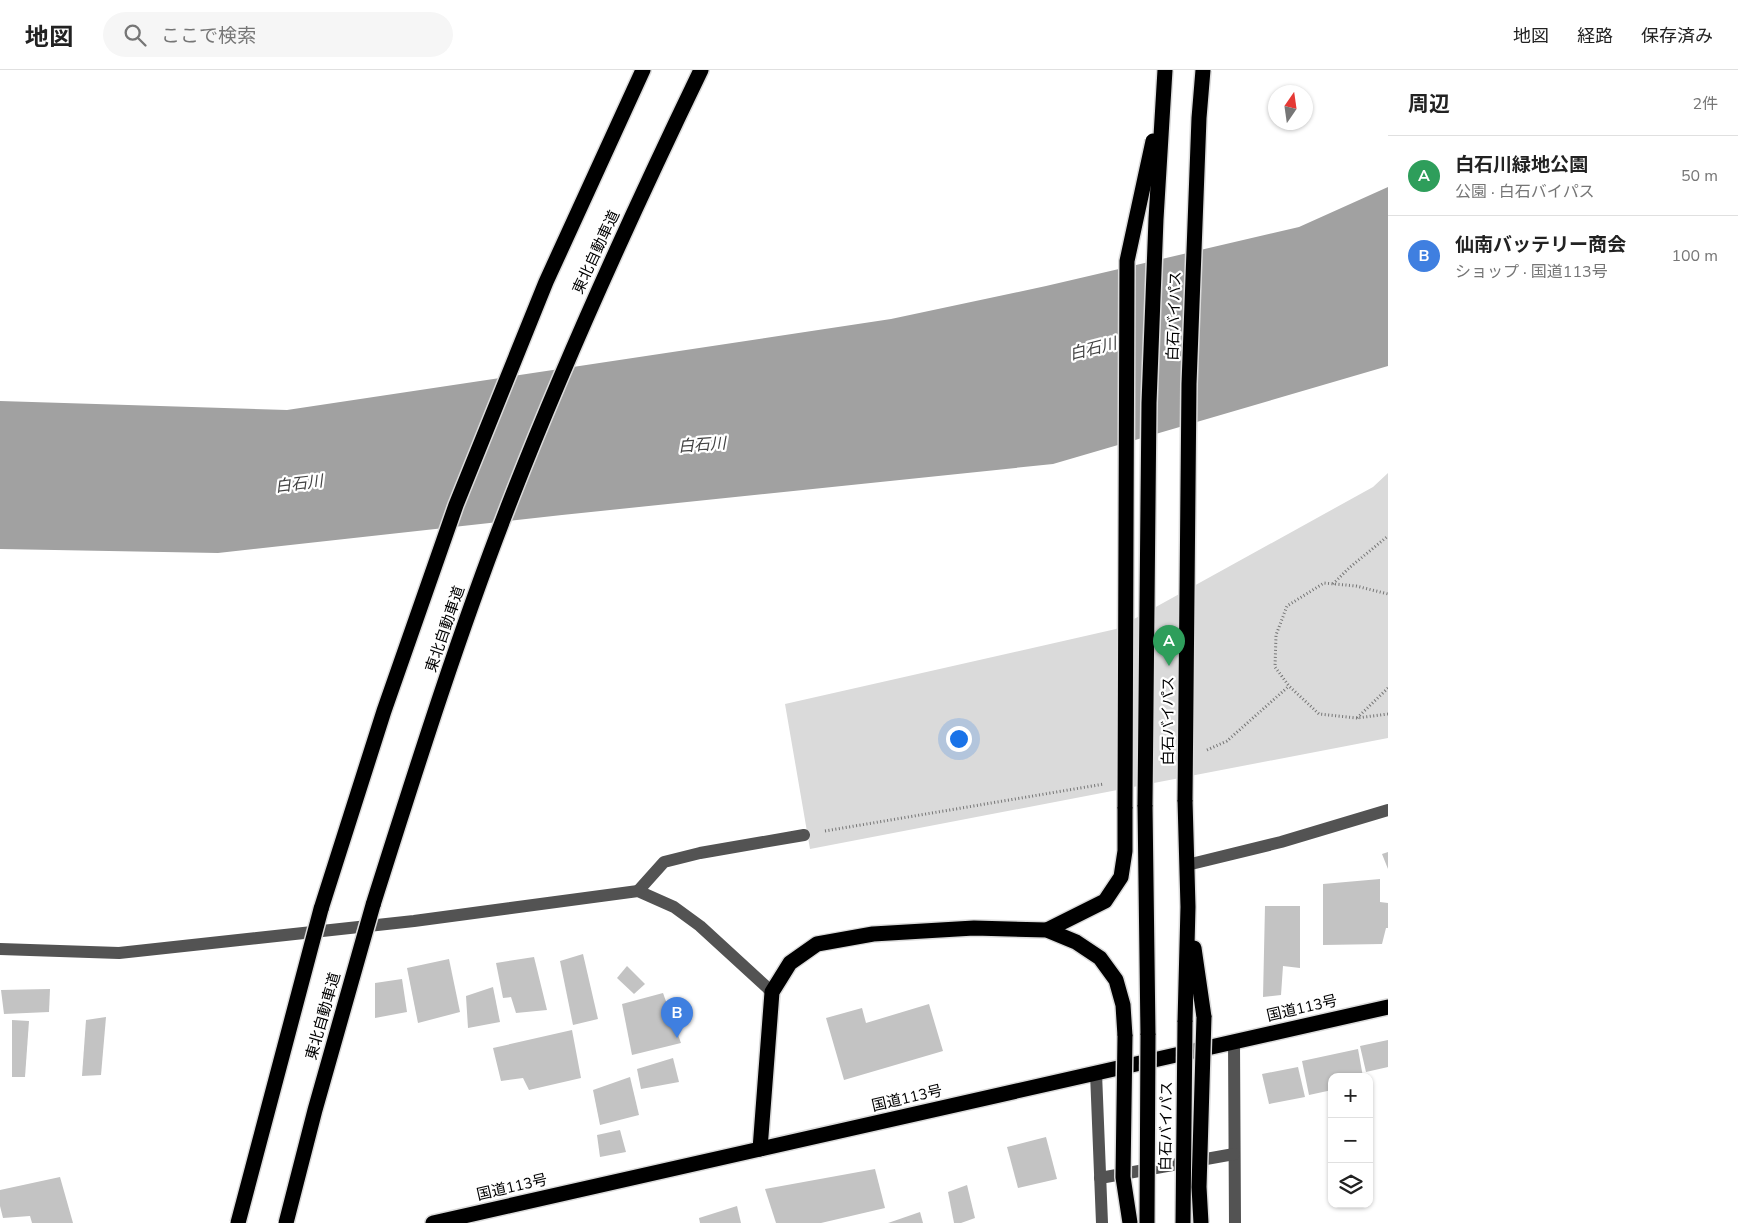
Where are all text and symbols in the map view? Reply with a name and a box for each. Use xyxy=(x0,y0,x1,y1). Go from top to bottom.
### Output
search box xyxy=(103,12,453,57)
text: 地図 xyxy=(25,21,73,53)
icon: search xyxy=(121,21,149,49)
text: ここで検索 xyxy=(161,23,256,49)
text: 地図 xyxy=(1513,24,1549,48)
text: 経路 xyxy=(1577,24,1613,48)
text: 保存済み xyxy=(1641,24,1713,48)
north arrow xyxy=(1268,85,1313,130)
text: 周辺 xyxy=(1408,90,1450,118)
text: 2件 xyxy=(1692,93,1718,115)
text: 白石川緑地公園 xyxy=(1455,152,1588,178)
text: A xyxy=(1418,165,1430,187)
text: 50 m xyxy=(1681,165,1718,187)
text: 公園 · 白石バイパス xyxy=(1455,181,1595,203)
street label: 東北自動車道 xyxy=(568,207,624,297)
text: 仙南バッテリー商会 xyxy=(1455,232,1626,258)
text: B xyxy=(1418,245,1430,267)
text: 100 m xyxy=(1671,245,1718,267)
text: ショップ · 国道113号 xyxy=(1455,261,1608,283)
street label: 白石バイパス xyxy=(1162,271,1186,361)
water label: 白石川 xyxy=(1067,332,1121,365)
water label: 白石川 xyxy=(677,432,729,458)
water label: 白石川 xyxy=(274,470,326,498)
street label: 東北自動車道 xyxy=(421,583,469,675)
pin: A xyxy=(1153,625,1185,666)
street label: 白石バイパス xyxy=(1158,676,1178,766)
your location xyxy=(946,726,972,752)
street label: 東北自動車道 xyxy=(301,970,345,1062)
street label: 国道113号 xyxy=(1265,990,1339,1026)
pin: B xyxy=(661,997,693,1038)
map controls xyxy=(1328,1073,1373,1208)
button: + xyxy=(1328,1073,1373,1118)
street label: 国道113号 xyxy=(870,1080,944,1116)
street label: 白石バイパス xyxy=(1155,1081,1177,1171)
button: − xyxy=(1328,1118,1373,1163)
button: layers xyxy=(1328,1163,1373,1208)
street label: 国道113号 xyxy=(475,1169,549,1205)

